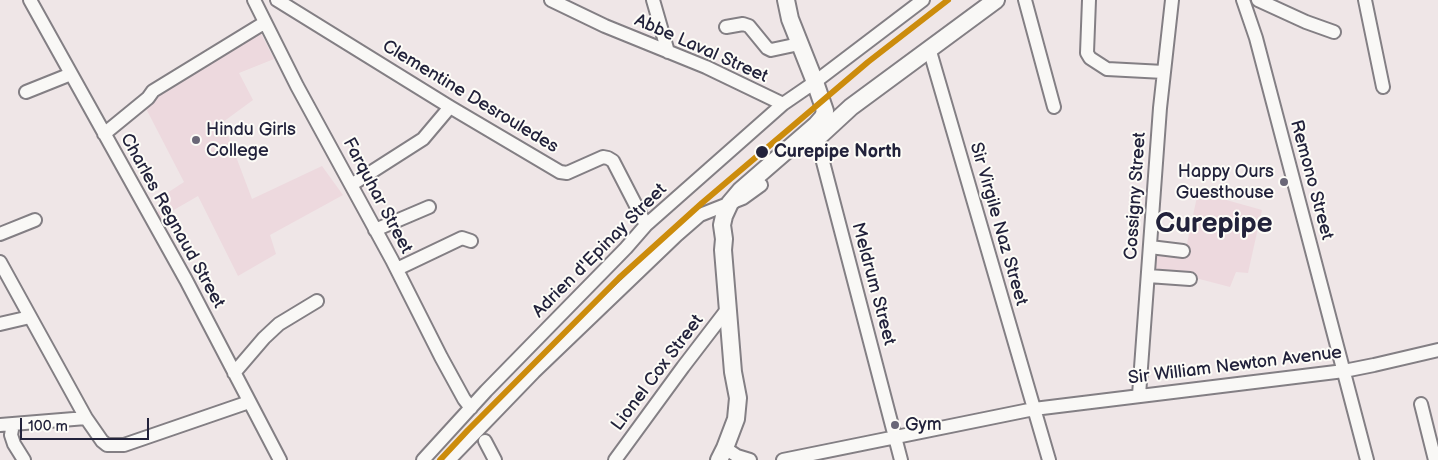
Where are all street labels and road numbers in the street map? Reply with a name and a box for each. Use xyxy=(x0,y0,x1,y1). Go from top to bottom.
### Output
street label: Abbe Laval Street xyxy=(631,10,771,88)
street label: Clementine Desrouledes xyxy=(378,36,562,158)
street label: Remono Street xyxy=(1285,118,1337,242)
street label: Charles Regnaud Street xyxy=(115,130,229,312)
street label: Cossigny Street xyxy=(1121,131,1151,261)
street label: Farquhar Street xyxy=(337,134,417,258)
street label: Sir Virgile Naz Street xyxy=(964,140,1032,308)
street label: Adrien d'Epinay Street xyxy=(528,179,672,323)
street label: Meldrum Street xyxy=(846,220,900,348)
street label: Lionel Cox Street xyxy=(607,311,709,435)
street label: Sir William Newton Avenue xyxy=(1127,342,1343,390)

